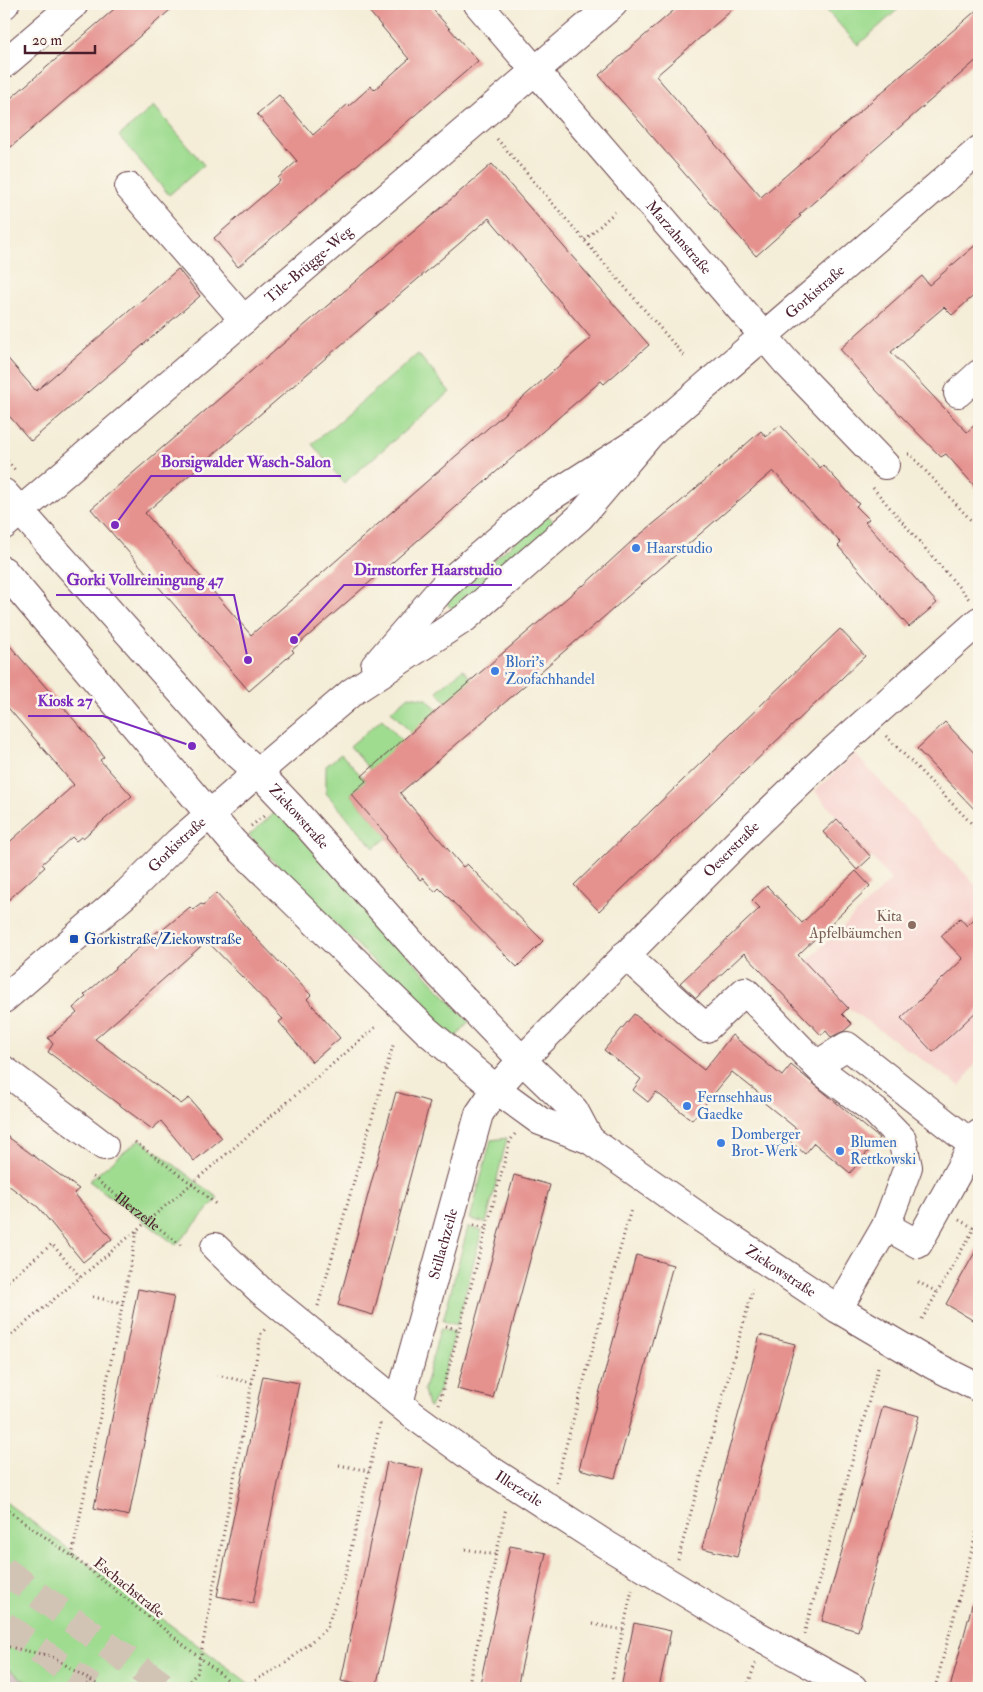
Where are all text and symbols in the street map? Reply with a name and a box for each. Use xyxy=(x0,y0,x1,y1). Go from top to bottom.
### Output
scale bar xyxy=(25,22,95,54)
text: 20 m xyxy=(32,31,62,50)
street label: Marzahnstraße xyxy=(642,197,716,278)
street label: Tile-Brügge-Weg xyxy=(261,221,357,307)
street label: Gorkistraße xyxy=(781,261,849,323)
callout: Borsigwalder Wasch-Salon xyxy=(151,445,341,476)
text: Borsigwalder Wasch-Salon xyxy=(161,452,332,473)
place label: Haarstudio xyxy=(646,539,713,558)
marker: Haarstudio xyxy=(630,542,642,554)
callout: Dirnstorfer Haarstudio xyxy=(344,554,512,585)
text: Dirnstorfer Haarstudio xyxy=(354,560,502,580)
callout: Gorki Vollreiningung 47 xyxy=(56,564,234,595)
text: Gorki Vollreiningung 47 xyxy=(66,570,224,591)
place label: Blori's Zoofachhandel xyxy=(505,653,595,689)
marker: Blori's Zoofachhandel xyxy=(489,665,501,677)
callout: Kiosk 27 xyxy=(28,685,103,716)
text: Kiosk 27 xyxy=(38,691,93,711)
street label: Ziekowstraße xyxy=(265,780,333,853)
street label: Gorkistraße xyxy=(144,813,210,876)
street label: Oeserstraße xyxy=(699,817,763,881)
place label: Kita Apfelbäumchen xyxy=(808,907,903,944)
marker: Kita Apfelbäumchen xyxy=(906,919,918,931)
place label: Gorkistraße/Ziekowstraße xyxy=(84,930,241,949)
marker: Gorkistraße/Ziekowstraße xyxy=(68,933,80,945)
place label: Fernsehhaus Gaedke xyxy=(697,1088,772,1124)
marker: Fernsehhaus Gaedke xyxy=(681,1100,693,1112)
place label: Domberger Brot-Werk xyxy=(731,1125,801,1161)
place label: Blumen Rettkowski xyxy=(850,1133,916,1169)
marker: Domberger Brot-Werk xyxy=(715,1137,727,1149)
marker: Blumen Rettkowski xyxy=(834,1145,846,1157)
street label: Illerzeile xyxy=(110,1188,164,1235)
street label: Stillachzeile xyxy=(424,1206,462,1282)
street label: Ziekowstraße xyxy=(742,1241,820,1301)
street label: Illerzeile xyxy=(492,1466,547,1511)
street label: Eschachstraße xyxy=(90,1554,168,1622)

